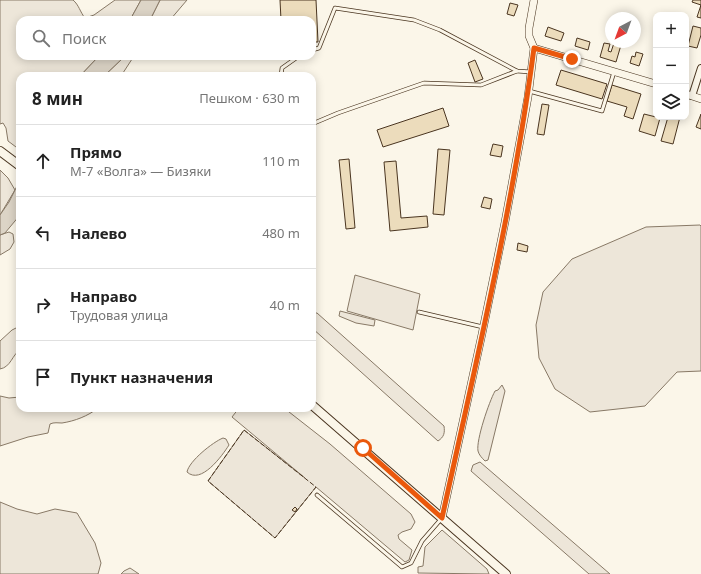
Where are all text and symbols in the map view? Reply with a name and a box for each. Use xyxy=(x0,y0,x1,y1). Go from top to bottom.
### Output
north arrow xyxy=(605,12,641,48)
map controls xyxy=(653,12,689,120)
button: + xyxy=(653,12,689,48)
search box xyxy=(16,16,316,60)
icon: search xyxy=(30,27,52,49)
text: Поиск xyxy=(62,28,107,48)
button: − xyxy=(653,48,689,84)
route end xyxy=(563,50,581,68)
button: layers xyxy=(653,84,689,120)
text: 8 мин xyxy=(32,87,83,110)
text: Пешком · 630 m xyxy=(199,89,300,107)
text: Прямо xyxy=(70,142,122,162)
icon: ahead xyxy=(32,150,54,172)
text: 110 m xyxy=(262,152,300,170)
text: М-7 «Волга» — Бизяки xyxy=(70,162,211,180)
icon: left xyxy=(32,222,54,244)
text: Налево xyxy=(70,223,127,243)
text: 480 m xyxy=(262,224,300,242)
text: Направо xyxy=(70,286,137,306)
icon: right xyxy=(32,294,54,316)
text: 40 m xyxy=(270,296,300,314)
text: Трудовая улица xyxy=(70,306,168,324)
icon: arrive xyxy=(32,366,54,388)
text: Пункт назначения xyxy=(70,367,213,387)
route start xyxy=(354,439,372,457)

